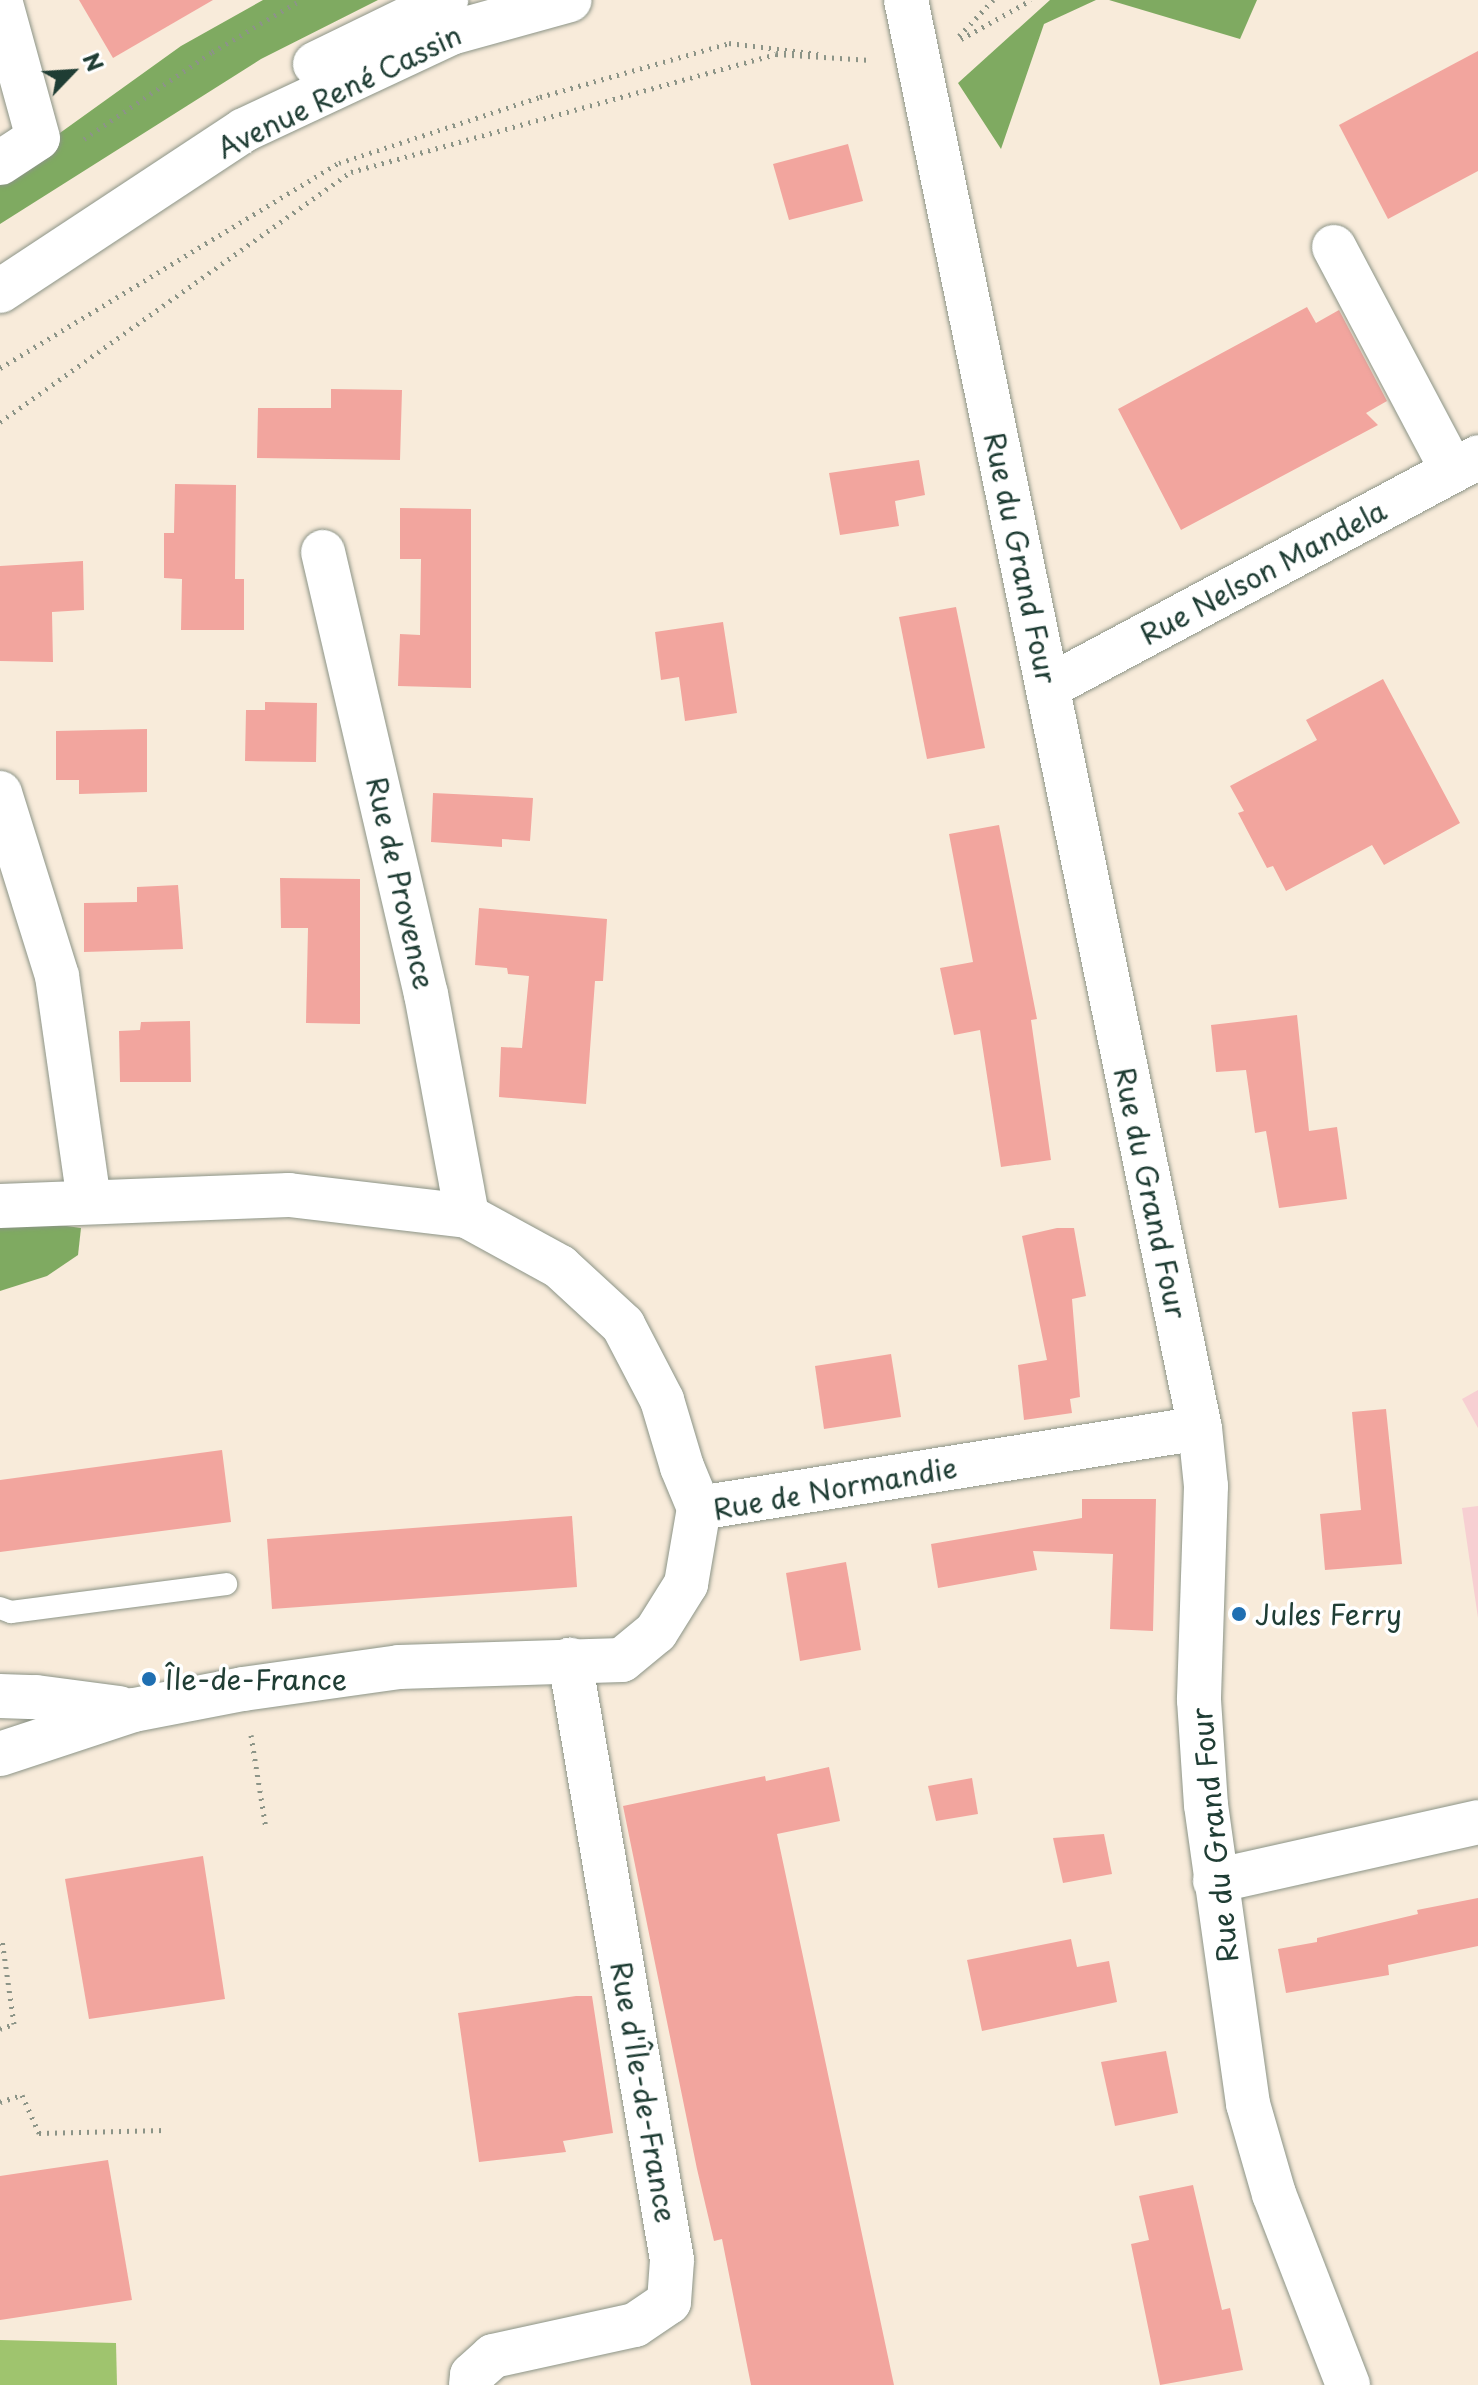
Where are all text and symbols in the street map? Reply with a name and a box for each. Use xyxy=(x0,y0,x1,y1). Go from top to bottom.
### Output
street label: Avenue René Cassin xyxy=(211,17,467,165)
north arrow xyxy=(32,32,112,112)
text: N xyxy=(76,47,113,77)
street label: Rue du Grand Four xyxy=(978,428,1064,688)
street label: Rue Nelson Mandela xyxy=(1134,493,1392,651)
street label: Rue de Provence xyxy=(360,772,442,994)
street label: Rue du Grand Four xyxy=(1108,1063,1194,1323)
street label: Rue de Normandie xyxy=(709,1450,961,1526)
place label: Jules Ferry xyxy=(1255,1597,1404,1631)
marker: Jules Ferry xyxy=(1230,1605,1248,1623)
place label: Île-de-France xyxy=(165,1662,347,1696)
marker: Île-de-France xyxy=(140,1670,158,1688)
street label: Rue du Grand Four xyxy=(1184,1705,1244,1965)
street label: Rue d'Île-de-France xyxy=(604,1958,684,2226)

